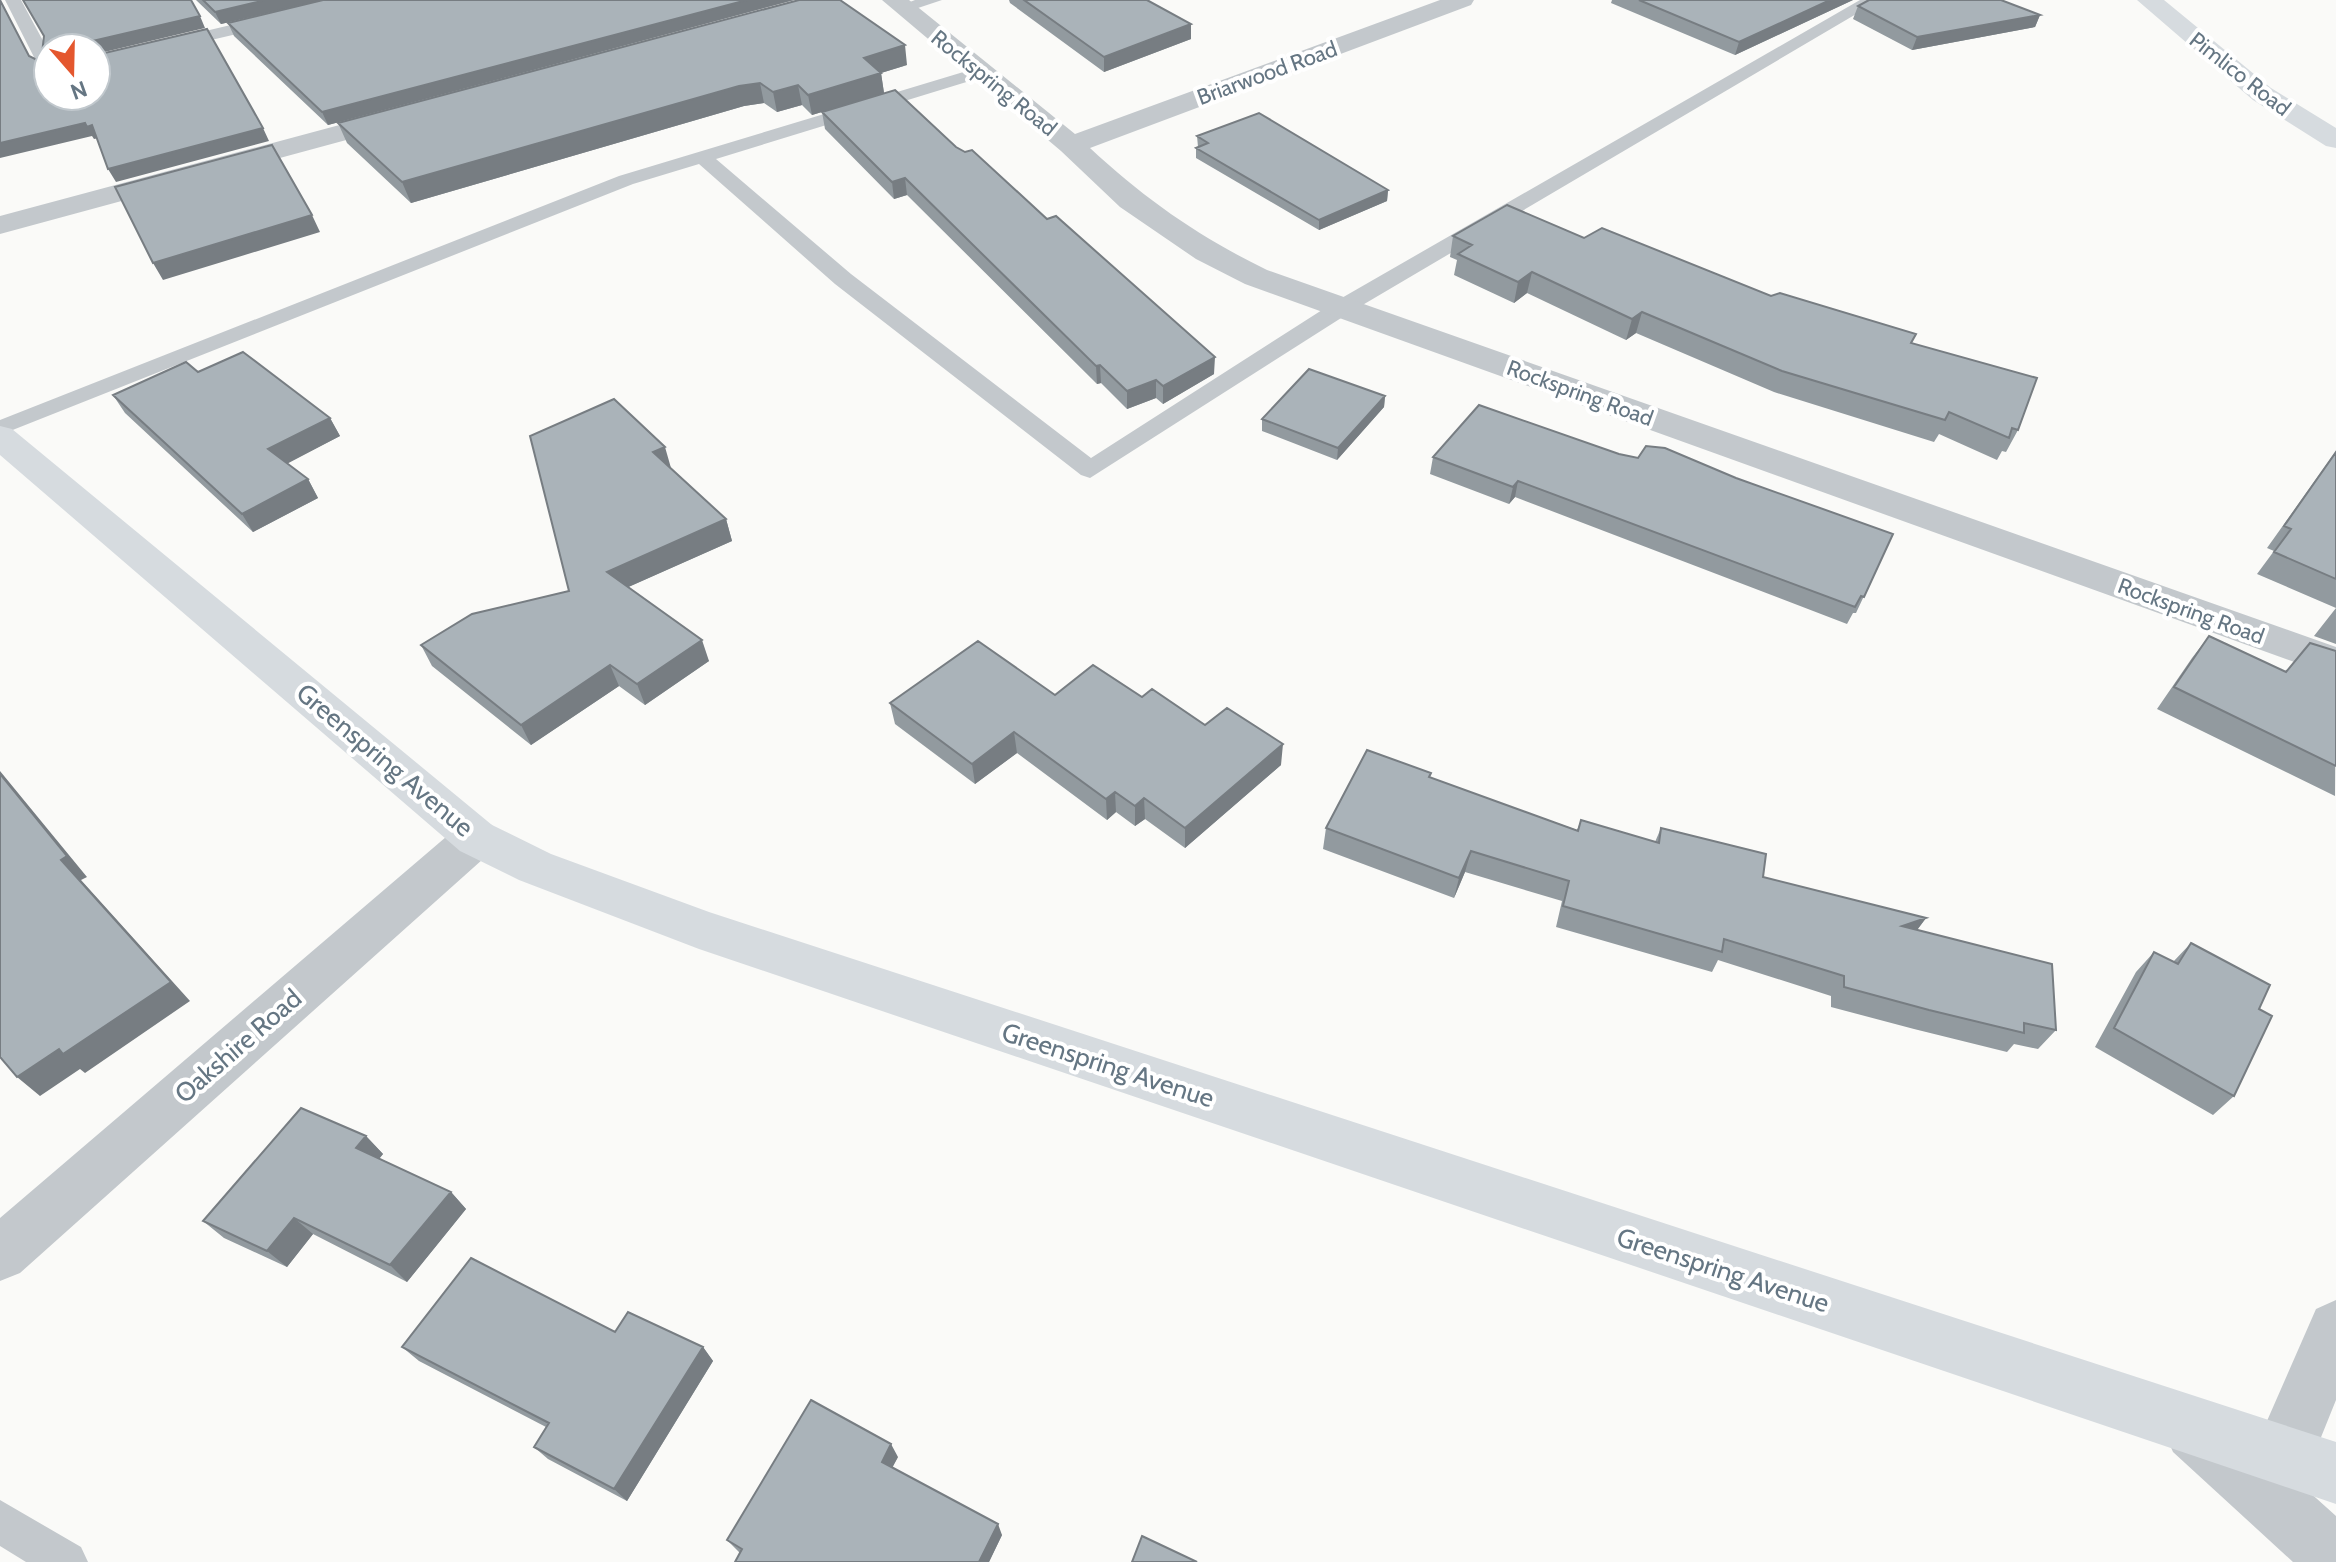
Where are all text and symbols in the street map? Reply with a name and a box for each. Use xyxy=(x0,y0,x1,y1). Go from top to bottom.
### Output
street label: Rockspring Road xyxy=(926,24,1062,142)
street label: Pimlico Road xyxy=(2184,26,2296,122)
north arrow xyxy=(32,32,112,112)
street label: Briarwood Road xyxy=(1193,35,1341,111)
text: N xyxy=(67,75,91,106)
street label: Rockspring Road xyxy=(1503,354,1657,432)
street label: Rockspring Road xyxy=(2114,572,2268,650)
street label: Greenspring Avenue xyxy=(290,677,480,843)
street label: Oakshire Road xyxy=(168,982,308,1110)
street label: Greenspring Avenue xyxy=(998,1016,1218,1114)
street label: Greenspring Avenue xyxy=(1613,1221,1833,1319)

